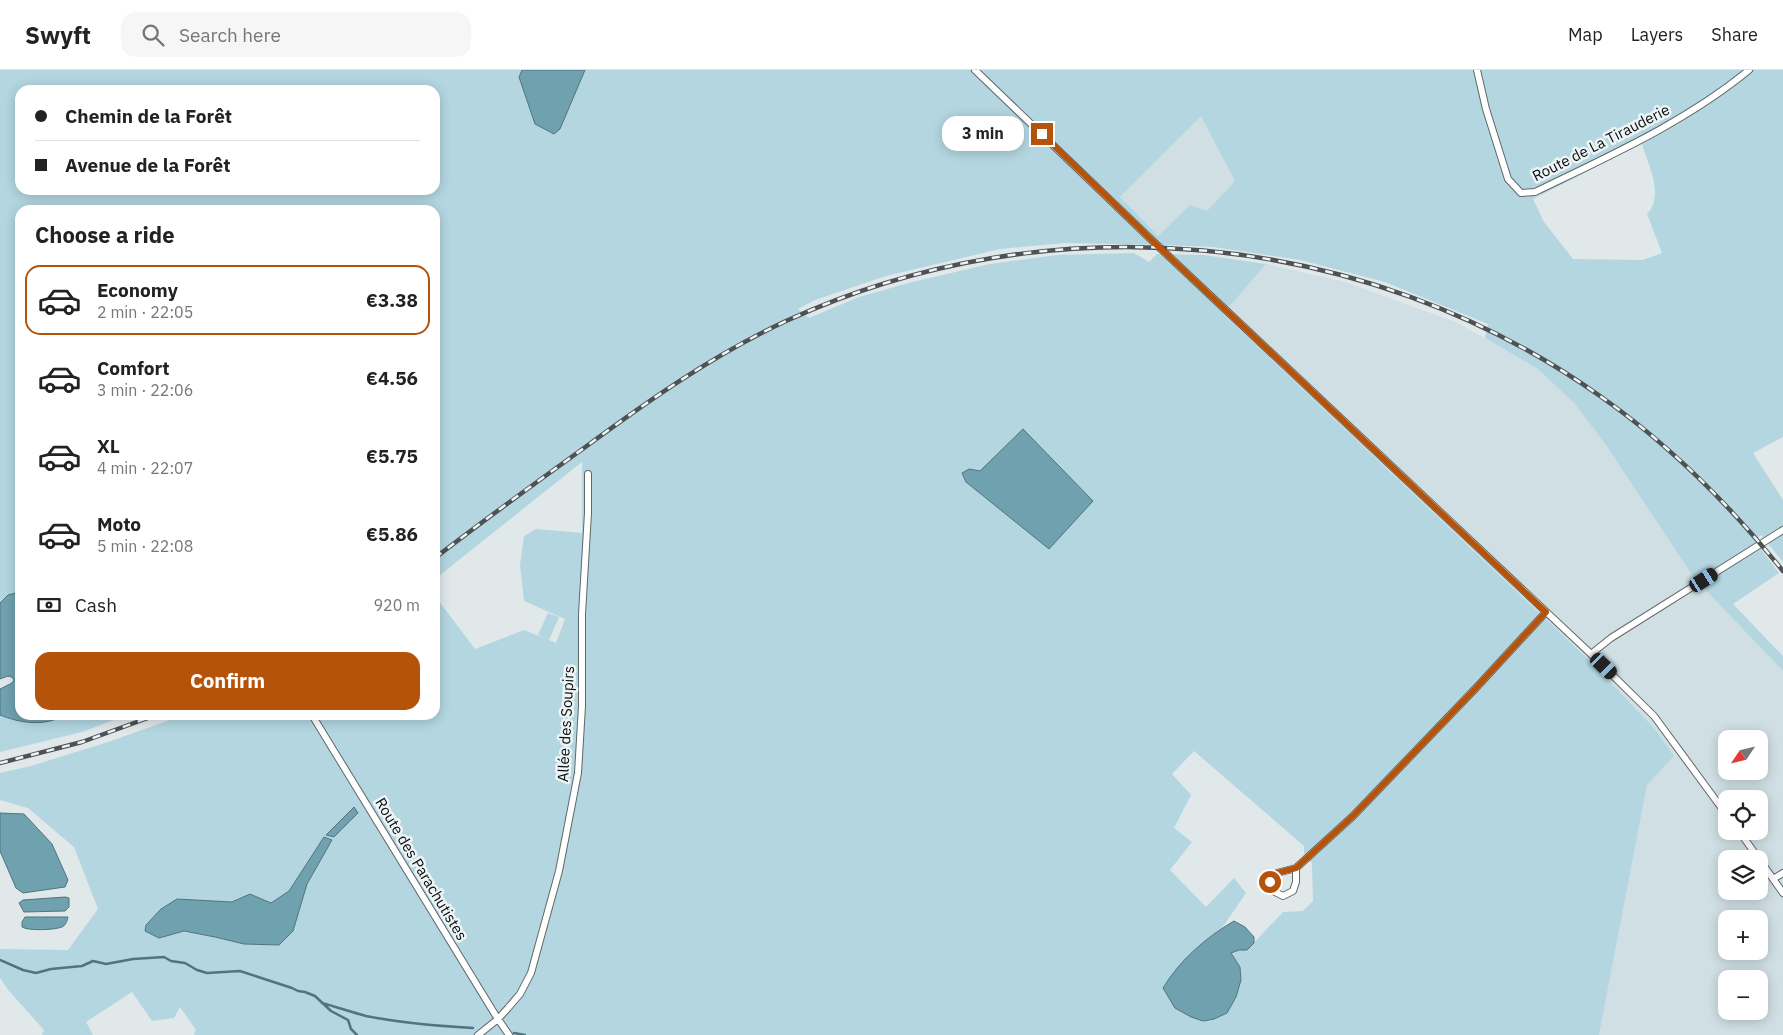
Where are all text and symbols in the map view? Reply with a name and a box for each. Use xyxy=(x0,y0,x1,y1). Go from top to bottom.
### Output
search box xyxy=(121,12,471,57)
text: Swyft xyxy=(25,19,91,51)
icon: search xyxy=(139,21,167,49)
text: Search here xyxy=(179,23,281,47)
text: Map xyxy=(1568,23,1603,46)
text: Layers xyxy=(1631,23,1683,46)
text: Share xyxy=(1711,23,1758,46)
street label: Route de La Tirauderie xyxy=(1529,100,1673,185)
text: Chemin de la Forêt xyxy=(65,104,232,128)
callout: 3 min xyxy=(942,116,1024,152)
text: 3 min xyxy=(962,123,1004,143)
route end xyxy=(1031,123,1053,145)
text: Avenue de la Forêt xyxy=(65,153,231,177)
text: Choose a ride xyxy=(35,220,175,249)
icon: car xyxy=(37,278,82,323)
text: Economy xyxy=(97,278,178,302)
text: €3.38 xyxy=(366,288,418,312)
text: 2 min · 22:05 xyxy=(97,302,193,322)
icon: car xyxy=(37,356,82,401)
text: Comfort xyxy=(97,356,170,380)
text: €4.56 xyxy=(366,366,418,390)
text: 3 min · 22:06 xyxy=(97,380,193,400)
icon: car xyxy=(37,434,82,479)
text: XL xyxy=(97,434,120,458)
text: €5.75 xyxy=(366,444,418,468)
text: 4 min · 22:07 xyxy=(97,458,193,478)
icon: car xyxy=(37,512,82,557)
text: Moto xyxy=(97,512,141,536)
text: €5.86 xyxy=(366,522,418,546)
text: 5 min · 22:08 xyxy=(97,536,193,556)
car xyxy=(1687,566,1720,594)
icon: cash xyxy=(35,591,63,619)
text: Cash xyxy=(75,593,117,617)
text: 920 m xyxy=(373,595,420,615)
car xyxy=(1588,650,1620,682)
button: Confirm xyxy=(35,652,420,710)
street label: Allée des Soupirs xyxy=(553,665,578,783)
north arrow xyxy=(1718,730,1768,780)
map controls xyxy=(1718,730,1768,1020)
button: locate xyxy=(1718,790,1768,840)
street label: Route des Parachutistes xyxy=(371,794,472,944)
button: layers xyxy=(1718,850,1768,900)
route start xyxy=(1259,871,1281,893)
button: + xyxy=(1718,910,1768,960)
button: − xyxy=(1718,970,1768,1020)

